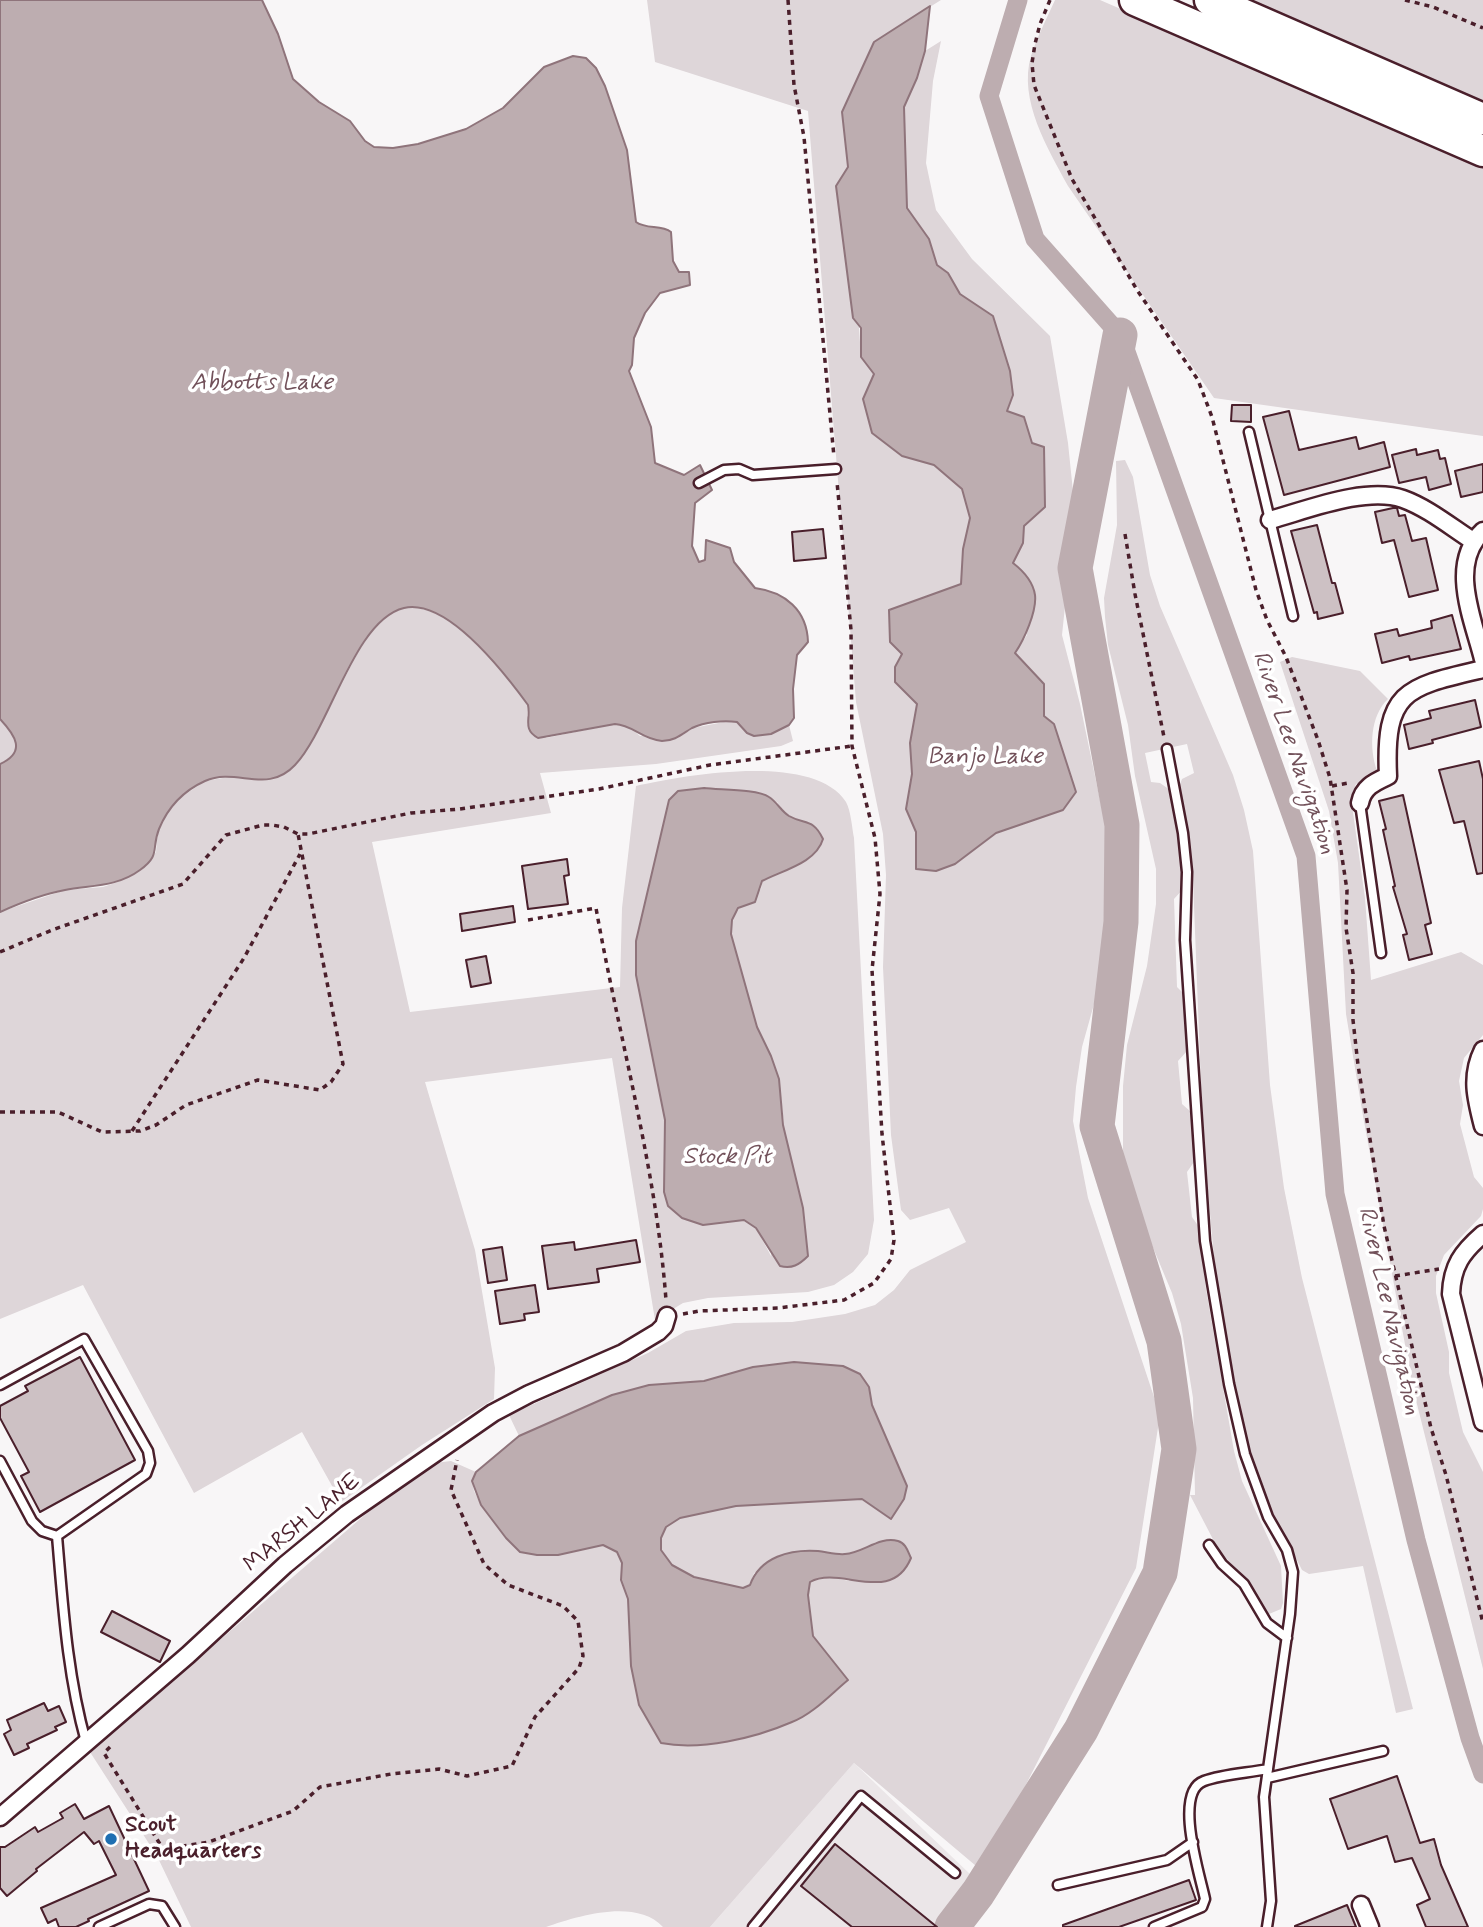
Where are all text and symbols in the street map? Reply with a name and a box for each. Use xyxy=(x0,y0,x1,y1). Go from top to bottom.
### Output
water label: Abbotts Lake xyxy=(191,370,333,398)
water label: River Lee Navigation xyxy=(1245,648,1341,858)
water label: Banjo Lake xyxy=(927,744,1043,772)
water label: Stock Pit xyxy=(683,1144,771,1172)
water label: River Lee Navigation xyxy=(1350,1204,1426,1418)
street label: MARSH LANE xyxy=(239,1469,367,1579)
place label: Scout Headquarters xyxy=(125,1812,261,1866)
marker: Scout Headquarters xyxy=(103,1831,119,1847)

